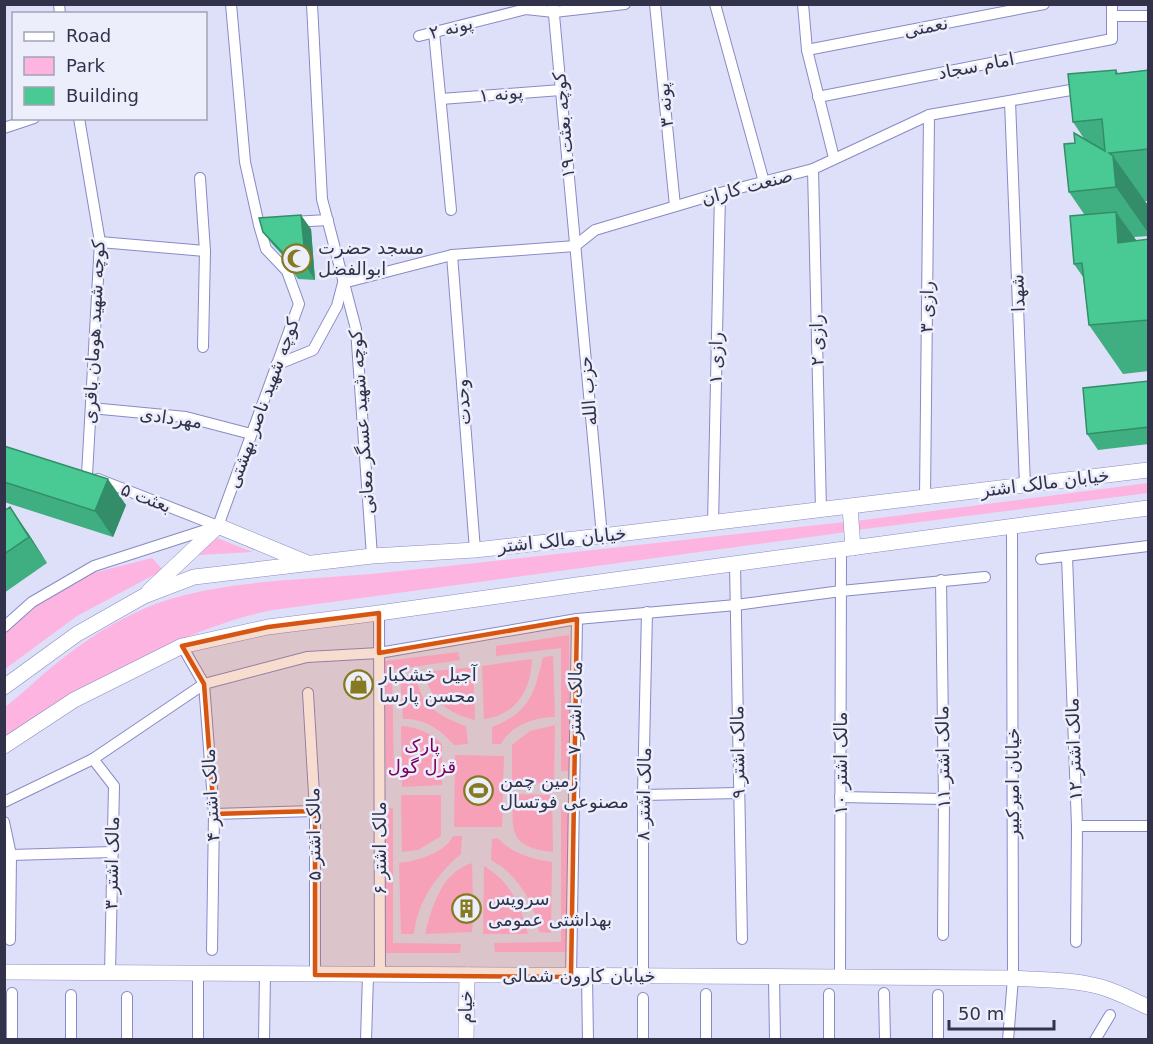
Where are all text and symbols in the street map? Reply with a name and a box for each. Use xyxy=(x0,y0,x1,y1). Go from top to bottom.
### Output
legend xyxy=(12,12,207,120)
street label: پونه ۲ xyxy=(427,12,475,44)
street label: نعمتی xyxy=(902,12,950,41)
text: Road xyxy=(66,25,111,46)
street label: امام سجاد xyxy=(936,48,1016,83)
text: Park xyxy=(66,55,105,76)
street label: کوچه بعثت ۱۹ xyxy=(548,71,580,179)
street label: پونه ۱ xyxy=(478,81,524,107)
street label: پونه ۳ xyxy=(652,82,678,128)
text: Building xyxy=(66,85,139,106)
street label: صنعت کاران xyxy=(699,164,795,209)
place label: مسجد حضرت ابوالفضل xyxy=(318,237,424,280)
street label: کوچه شهید هومان باقری xyxy=(78,239,110,425)
mosque icon: مسجد حضرت ابوالفضل xyxy=(281,242,313,274)
street label: شهدا xyxy=(1006,274,1030,312)
street label: رازی ۳ xyxy=(916,281,937,333)
street label: کوچه شهید ناصر بهشتی xyxy=(222,314,304,491)
street label: رازی ۲ xyxy=(806,314,827,366)
street label: کوچه شهید عسگر معانی xyxy=(345,329,379,515)
street label: رازی ۱ xyxy=(705,332,726,384)
street label: حزب الله xyxy=(574,355,602,427)
street label: وحدت xyxy=(450,378,476,426)
street label: مهردادی xyxy=(138,403,204,433)
street label: خیابان مالک اشتر xyxy=(978,464,1111,502)
street label: بعثت ۵ xyxy=(118,478,174,517)
street label: خیابان مالک اشتر xyxy=(496,522,627,558)
street label: مالک اشتر ۷ xyxy=(563,661,587,755)
place label: آجیل خشکبار محسن پارسا xyxy=(378,663,478,707)
shop icon: آجیل خشکبار محسن پارسا xyxy=(342,669,374,701)
street label: مالک اشتر ۱۲ xyxy=(1061,697,1087,801)
street label: مالک اشتر ۹ xyxy=(726,705,750,799)
street label: مالک اشتر ۱۱ xyxy=(931,705,955,809)
street label: مالک اشتر ۱۰ xyxy=(830,712,852,814)
street label: خیابان امیرکبیر xyxy=(1002,728,1024,839)
park label: پارک قزل گول xyxy=(388,735,456,778)
street label: مالک اشتر ۸ xyxy=(632,747,656,841)
street label: مالک اشتر ۴ xyxy=(198,748,224,842)
place label: زمین چمن مصنوعی فوتسال xyxy=(500,770,629,813)
sports icon: زمین چمن مصنوعی فوتسال xyxy=(463,775,495,807)
street label: مالک اشتر ۵ xyxy=(302,787,326,881)
street label: مالک اشتر ۶ xyxy=(369,801,391,895)
street label: مالک اشتر ۳ xyxy=(100,816,124,910)
place label: سرویس بهداشتی عمومی xyxy=(488,888,612,931)
building icon: سرویس بهداشتی عمومی xyxy=(451,893,483,925)
street label: خیابان کارون شمالی xyxy=(502,965,656,987)
street label: خیام xyxy=(455,990,476,1024)
scale bar xyxy=(949,993,1054,1031)
text: 50 m xyxy=(958,1003,1004,1024)

